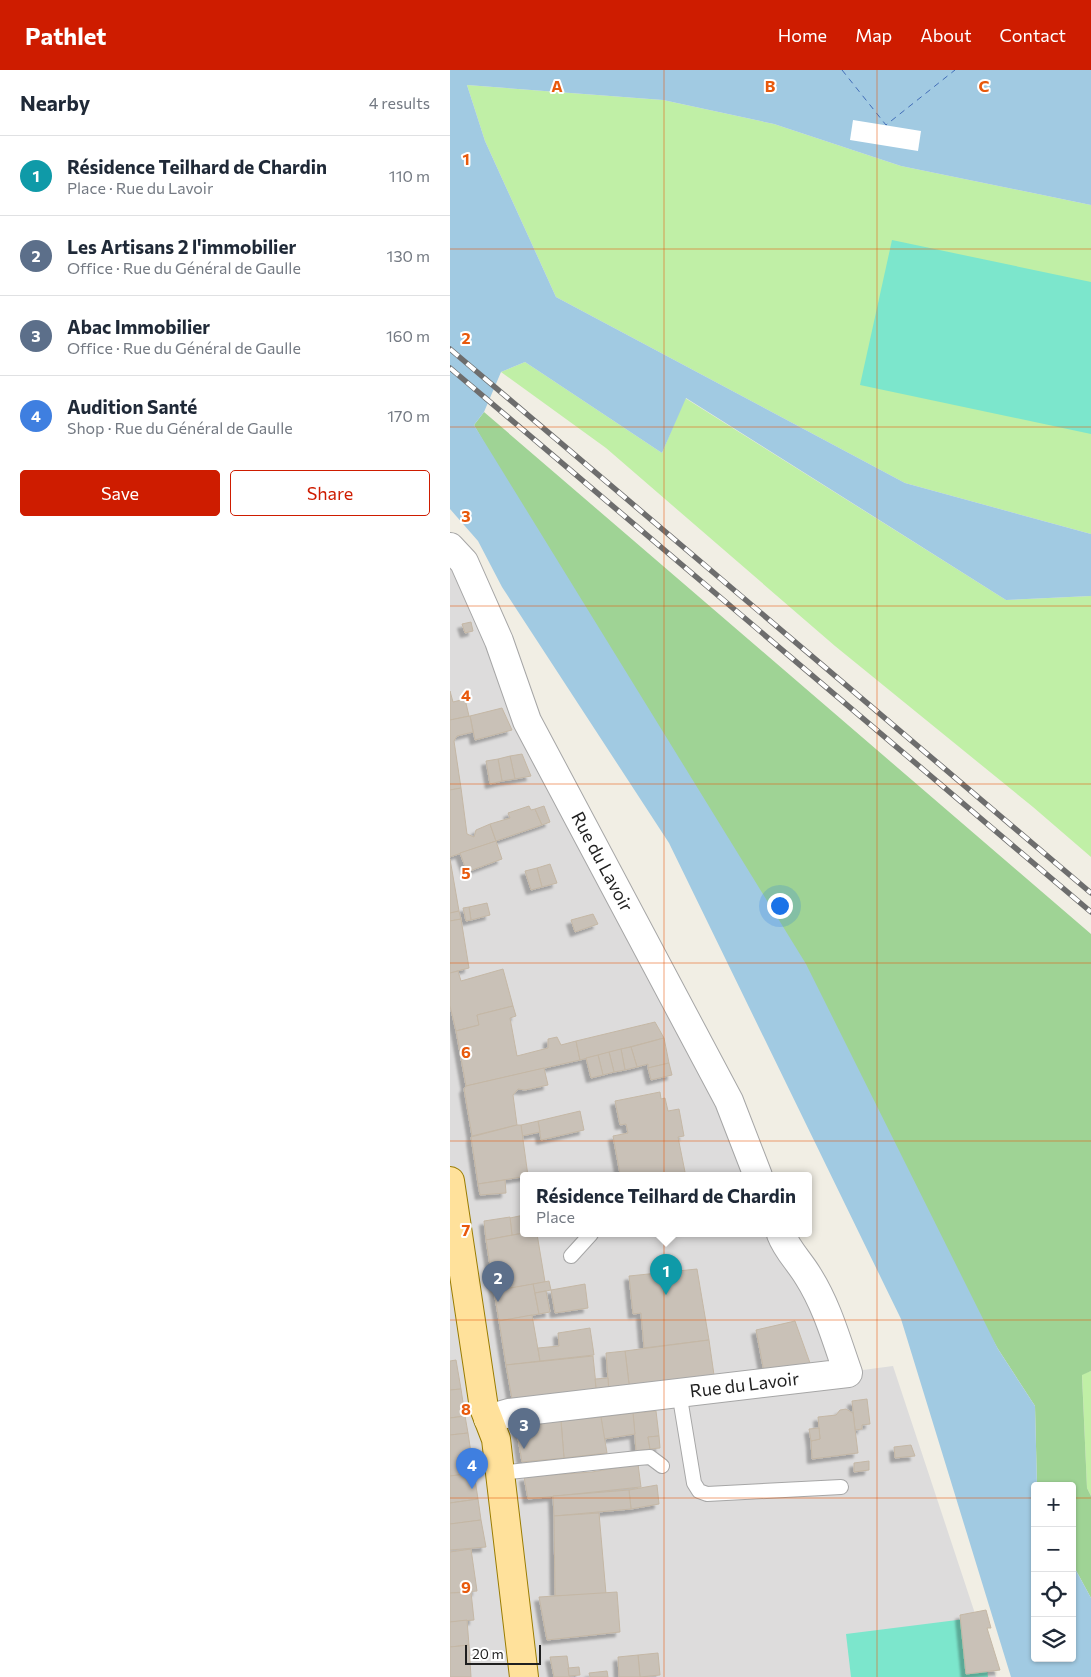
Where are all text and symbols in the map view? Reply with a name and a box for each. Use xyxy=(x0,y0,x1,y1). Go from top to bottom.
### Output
text: Pathlet xyxy=(25,21,106,50)
text: Home xyxy=(778,24,827,46)
text: Map xyxy=(855,24,892,46)
text: About xyxy=(920,24,972,46)
text: Contact xyxy=(1000,24,1066,46)
text: A xyxy=(551,76,563,95)
text: B xyxy=(765,76,776,95)
text: C xyxy=(979,76,990,95)
text: Nearby xyxy=(20,90,90,115)
text: 4 results xyxy=(369,93,430,112)
text: 1 xyxy=(462,149,470,168)
text: Résidence Teilhard de Chardin xyxy=(67,155,327,178)
text: 1 xyxy=(32,166,40,185)
text: 110 m xyxy=(389,166,430,185)
text: Place · Rue du Lavoir xyxy=(67,178,213,197)
text: Les Artisans 2 l'immobilier xyxy=(67,235,296,258)
text: 2 xyxy=(31,246,41,265)
text: 130 m xyxy=(387,246,430,265)
text: Office · Rue du Général de Gaulle xyxy=(67,258,301,277)
text: Abac Immobilier xyxy=(67,315,210,338)
text: 3 xyxy=(31,326,41,345)
text: 160 m xyxy=(386,326,430,345)
text: 2 xyxy=(461,328,471,347)
text: Office · Rue du Général de Gaulle xyxy=(67,338,301,357)
text: Audition Santé xyxy=(67,395,197,418)
text: 4 xyxy=(31,406,41,425)
text: 170 m xyxy=(387,406,430,425)
text: Shop · Rue du Général de Gaulle xyxy=(67,418,293,437)
button: Save xyxy=(20,470,220,516)
button: Share xyxy=(230,470,430,516)
text: 3 xyxy=(461,506,471,525)
text: 4 xyxy=(461,685,471,704)
street label: Rue du Lavoir xyxy=(567,807,638,915)
text: 5 xyxy=(461,863,471,882)
your location xyxy=(767,893,793,919)
text: 6 xyxy=(461,1042,471,1061)
popup xyxy=(520,1172,812,1237)
text: Résidence Teilhard de Chardin xyxy=(536,1184,796,1207)
text: Place xyxy=(536,1207,575,1226)
text: 7 xyxy=(462,1220,471,1239)
pin: 1 xyxy=(650,1254,682,1295)
pin: 2 xyxy=(482,1261,514,1302)
street label: Rue du Lavoir xyxy=(689,1367,800,1402)
text: 8 xyxy=(461,1399,471,1418)
pin: 3 xyxy=(508,1408,540,1449)
pin: 4 xyxy=(456,1448,488,1489)
map controls xyxy=(1031,1482,1076,1662)
button: + xyxy=(1031,1482,1076,1527)
button: − xyxy=(1031,1527,1076,1572)
button: locate xyxy=(1031,1572,1076,1617)
text: 9 xyxy=(461,1577,471,1596)
button: layers xyxy=(1031,1617,1076,1662)
scale bar xyxy=(465,1642,541,1665)
text: 20 m xyxy=(472,1645,504,1662)

